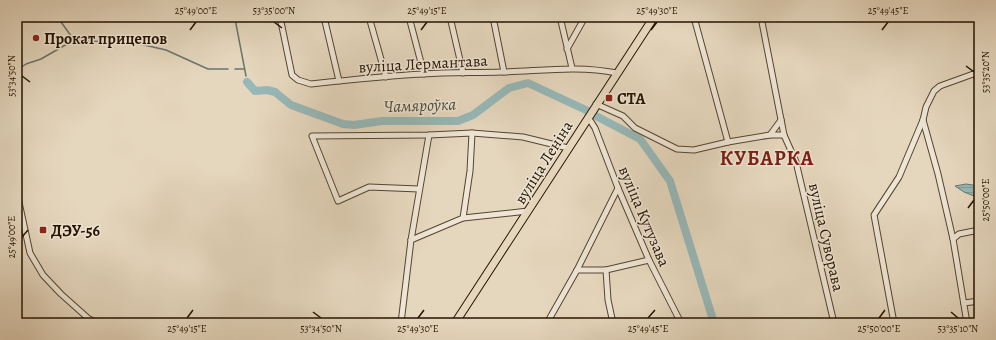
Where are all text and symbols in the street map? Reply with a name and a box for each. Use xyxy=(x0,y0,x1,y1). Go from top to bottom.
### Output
text: 25°49'00"E xyxy=(175,4,217,17)
text: 53°35'00"N xyxy=(253,4,295,17)
text: 25°49'15"E xyxy=(407,4,447,17)
text: 25°49'30"E xyxy=(636,4,678,17)
text: 25°49'45"E xyxy=(868,4,908,17)
place label: Прокат прицепов xyxy=(44,28,167,50)
marker: Прокат прицепов xyxy=(31,33,41,43)
street label: вуліца Лермантава xyxy=(358,50,489,78)
text: 53°35'20"N xyxy=(979,51,992,93)
text: 53°34'50"N xyxy=(5,55,18,97)
place label: СТА xyxy=(617,88,646,110)
water label: Чамяроўка xyxy=(383,93,457,118)
marker: СТА xyxy=(604,93,614,103)
street label: вуліца Леніна xyxy=(509,116,579,208)
district label: КУБАРКА xyxy=(720,145,814,172)
street label: вуліца Кутузава xyxy=(613,163,675,271)
text: 25°50'00"E xyxy=(979,178,992,222)
street label: вуліца Суворава xyxy=(803,181,849,294)
text: 25°49'00"E xyxy=(5,216,18,258)
place label: ДЭУ-56 xyxy=(51,220,101,242)
marker: ДЭУ-56 xyxy=(38,225,48,235)
text: 25°49'15"E xyxy=(167,322,207,335)
text: 53°34'50"N xyxy=(300,322,342,335)
text: 25°49'30"E xyxy=(397,322,439,335)
text: 25°49'45"E xyxy=(628,322,668,335)
text: 25°50'00"E xyxy=(857,322,901,335)
text: 53°35'10"N xyxy=(938,322,978,335)

